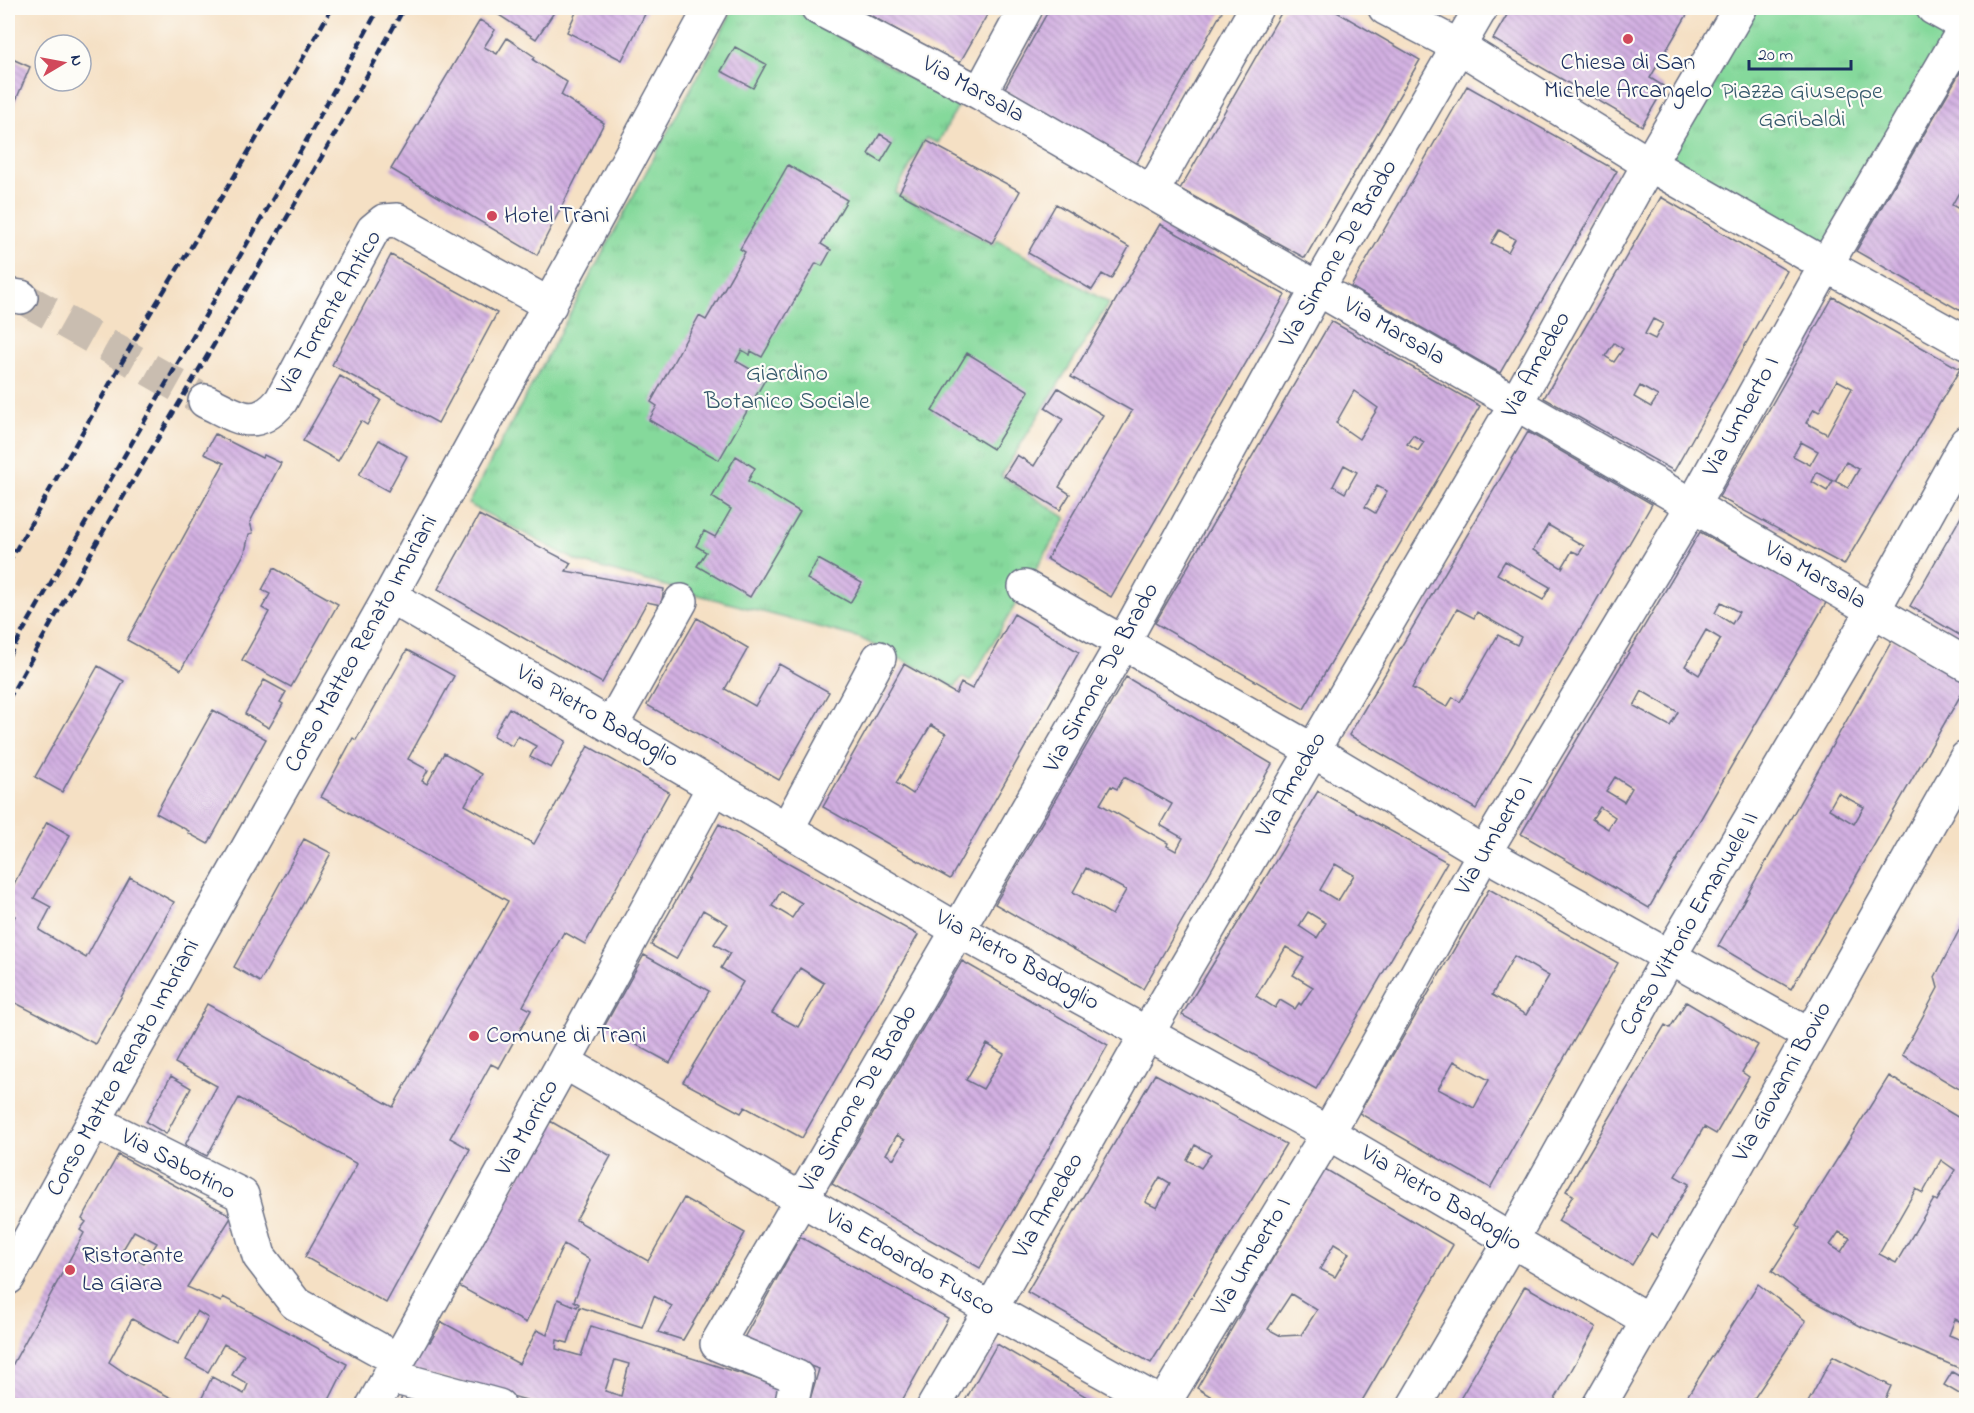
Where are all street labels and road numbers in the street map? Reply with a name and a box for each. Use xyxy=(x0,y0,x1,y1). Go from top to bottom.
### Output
street label: Via Marsala xyxy=(914,47,1031,133)
street label: Via Simone De Brado xyxy=(1270,153,1407,355)
street label: Via Torrente Antico xyxy=(268,224,392,403)
street label: Via Marsala xyxy=(1335,288,1452,375)
street label: Via Amedeo xyxy=(1493,306,1581,425)
street label: Via Umberto I xyxy=(1694,351,1789,484)
street label: Corso Matteo Renato Imbriani xyxy=(276,509,448,779)
street label: Via Marsala xyxy=(1756,532,1873,619)
street label: Via Simone De Brado xyxy=(1035,577,1169,780)
street label: Via Pietro Badoglio xyxy=(508,656,685,778)
street label: Via Amedeo xyxy=(1247,726,1336,845)
street label: Via Umberto I xyxy=(1446,770,1543,903)
street label: Corso Vittorio Emanuele II xyxy=(1611,805,1769,1043)
street label: Via Pietro Badoglio xyxy=(928,901,1106,1021)
street label: Corso Matteo Renato Imbriani xyxy=(38,933,210,1203)
street label: Via Giovanni Bovio xyxy=(1724,995,1842,1169)
street label: Via Simone De Brado xyxy=(790,998,927,1200)
street label: Via Morrico xyxy=(487,1074,569,1183)
street label: Via Sabotino xyxy=(113,1120,242,1210)
street label: Via Pietro Badoglio xyxy=(1353,1136,1528,1261)
street label: Via Amedeo xyxy=(1004,1147,1093,1266)
street label: Via Umberto I xyxy=(1202,1191,1301,1324)
street label: Via Edoardo Fusco xyxy=(817,1199,1002,1326)

